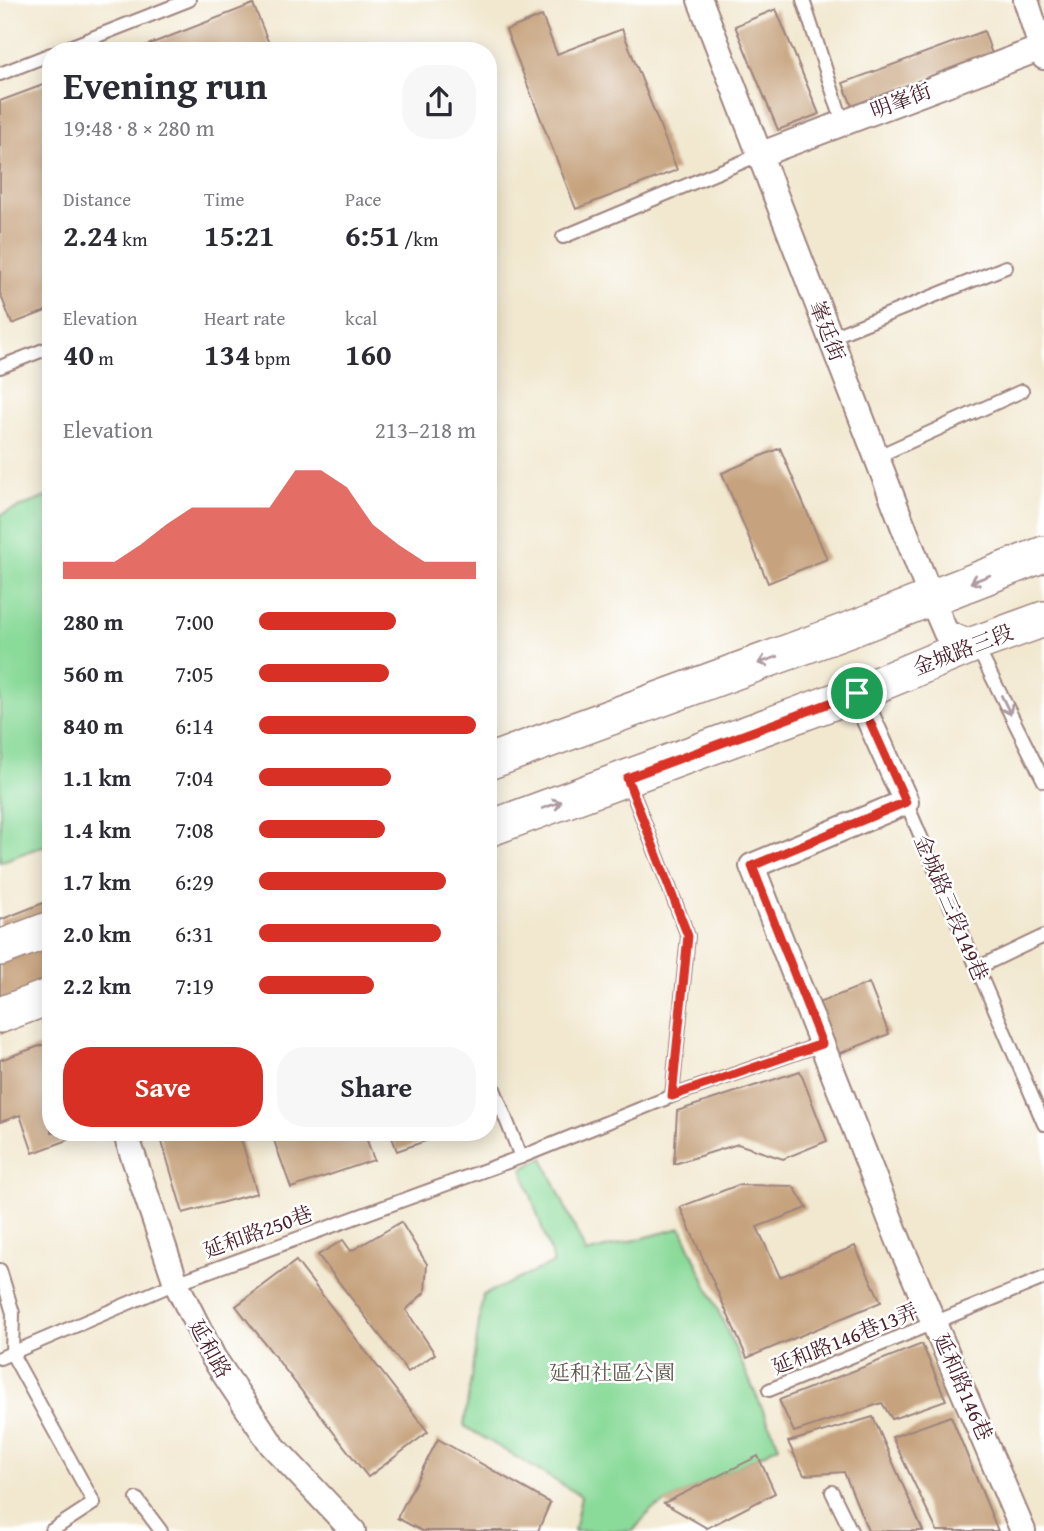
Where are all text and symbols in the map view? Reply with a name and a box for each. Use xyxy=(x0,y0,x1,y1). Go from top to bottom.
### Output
text: Evening run xyxy=(63,57,267,113)
button: share xyxy=(402,65,476,139)
street label: 明峯街 xyxy=(866,75,936,126)
text: 19:48 · 8 × 280 m xyxy=(63,111,215,144)
text: Distance xyxy=(63,185,131,213)
text: Time xyxy=(204,185,244,213)
text: Pace xyxy=(345,185,382,213)
text: 2.24 xyxy=(63,213,118,257)
text: 15:21 xyxy=(204,213,275,257)
text: 6:51 xyxy=(345,213,400,257)
text: km xyxy=(118,225,147,253)
text: /km xyxy=(400,225,438,253)
street label: 峯廷街 xyxy=(802,296,853,366)
text: Elevation xyxy=(63,304,137,332)
text: Heart rate xyxy=(204,304,285,332)
text: kcal xyxy=(345,304,377,332)
text: 40 xyxy=(63,332,94,376)
text: 134 xyxy=(204,332,251,376)
text: 160 xyxy=(345,332,392,376)
text: m xyxy=(94,344,114,372)
text: bpm xyxy=(251,344,290,372)
text: Elevation xyxy=(63,413,153,446)
text: 213–218 m xyxy=(375,413,476,446)
one-way arrow xyxy=(970,573,992,586)
text: 280 m xyxy=(63,605,124,638)
text: 7:00 xyxy=(175,605,214,638)
street label: 金城路三段 xyxy=(908,616,1017,683)
one-way arrow xyxy=(757,655,779,667)
text: 560 m xyxy=(63,657,124,690)
text: 7:05 xyxy=(175,657,214,690)
pin xyxy=(827,663,887,723)
icon: arrive xyxy=(838,674,876,712)
one-way arrow xyxy=(999,694,1013,715)
text: 840 m xyxy=(63,709,124,742)
text: 6:14 xyxy=(175,709,214,742)
text: 1.1 km xyxy=(63,761,131,794)
text: 7:04 xyxy=(175,761,214,794)
one-way arrow xyxy=(541,798,563,811)
text: 1.4 km xyxy=(63,813,131,846)
text: 7:08 xyxy=(175,813,214,846)
street label: 金城路三段149巷 xyxy=(907,830,996,986)
text: 1.7 km xyxy=(63,865,131,898)
text: 6:29 xyxy=(175,865,214,898)
text: 2.0 km xyxy=(63,917,131,950)
text: 6:31 xyxy=(175,917,214,950)
text: 2.2 km xyxy=(63,969,131,1002)
text: 7:19 xyxy=(175,969,214,1002)
button: Save xyxy=(63,1047,263,1127)
button: Share xyxy=(277,1047,476,1127)
street label: 延和路250巷 xyxy=(199,1197,317,1266)
street label: 延和路146巷13弄 xyxy=(767,1295,923,1382)
street label: 延和路 xyxy=(182,1314,239,1384)
street label: 延和路146巷 xyxy=(926,1328,1001,1445)
park label: 延和社區公園 xyxy=(549,1357,675,1388)

